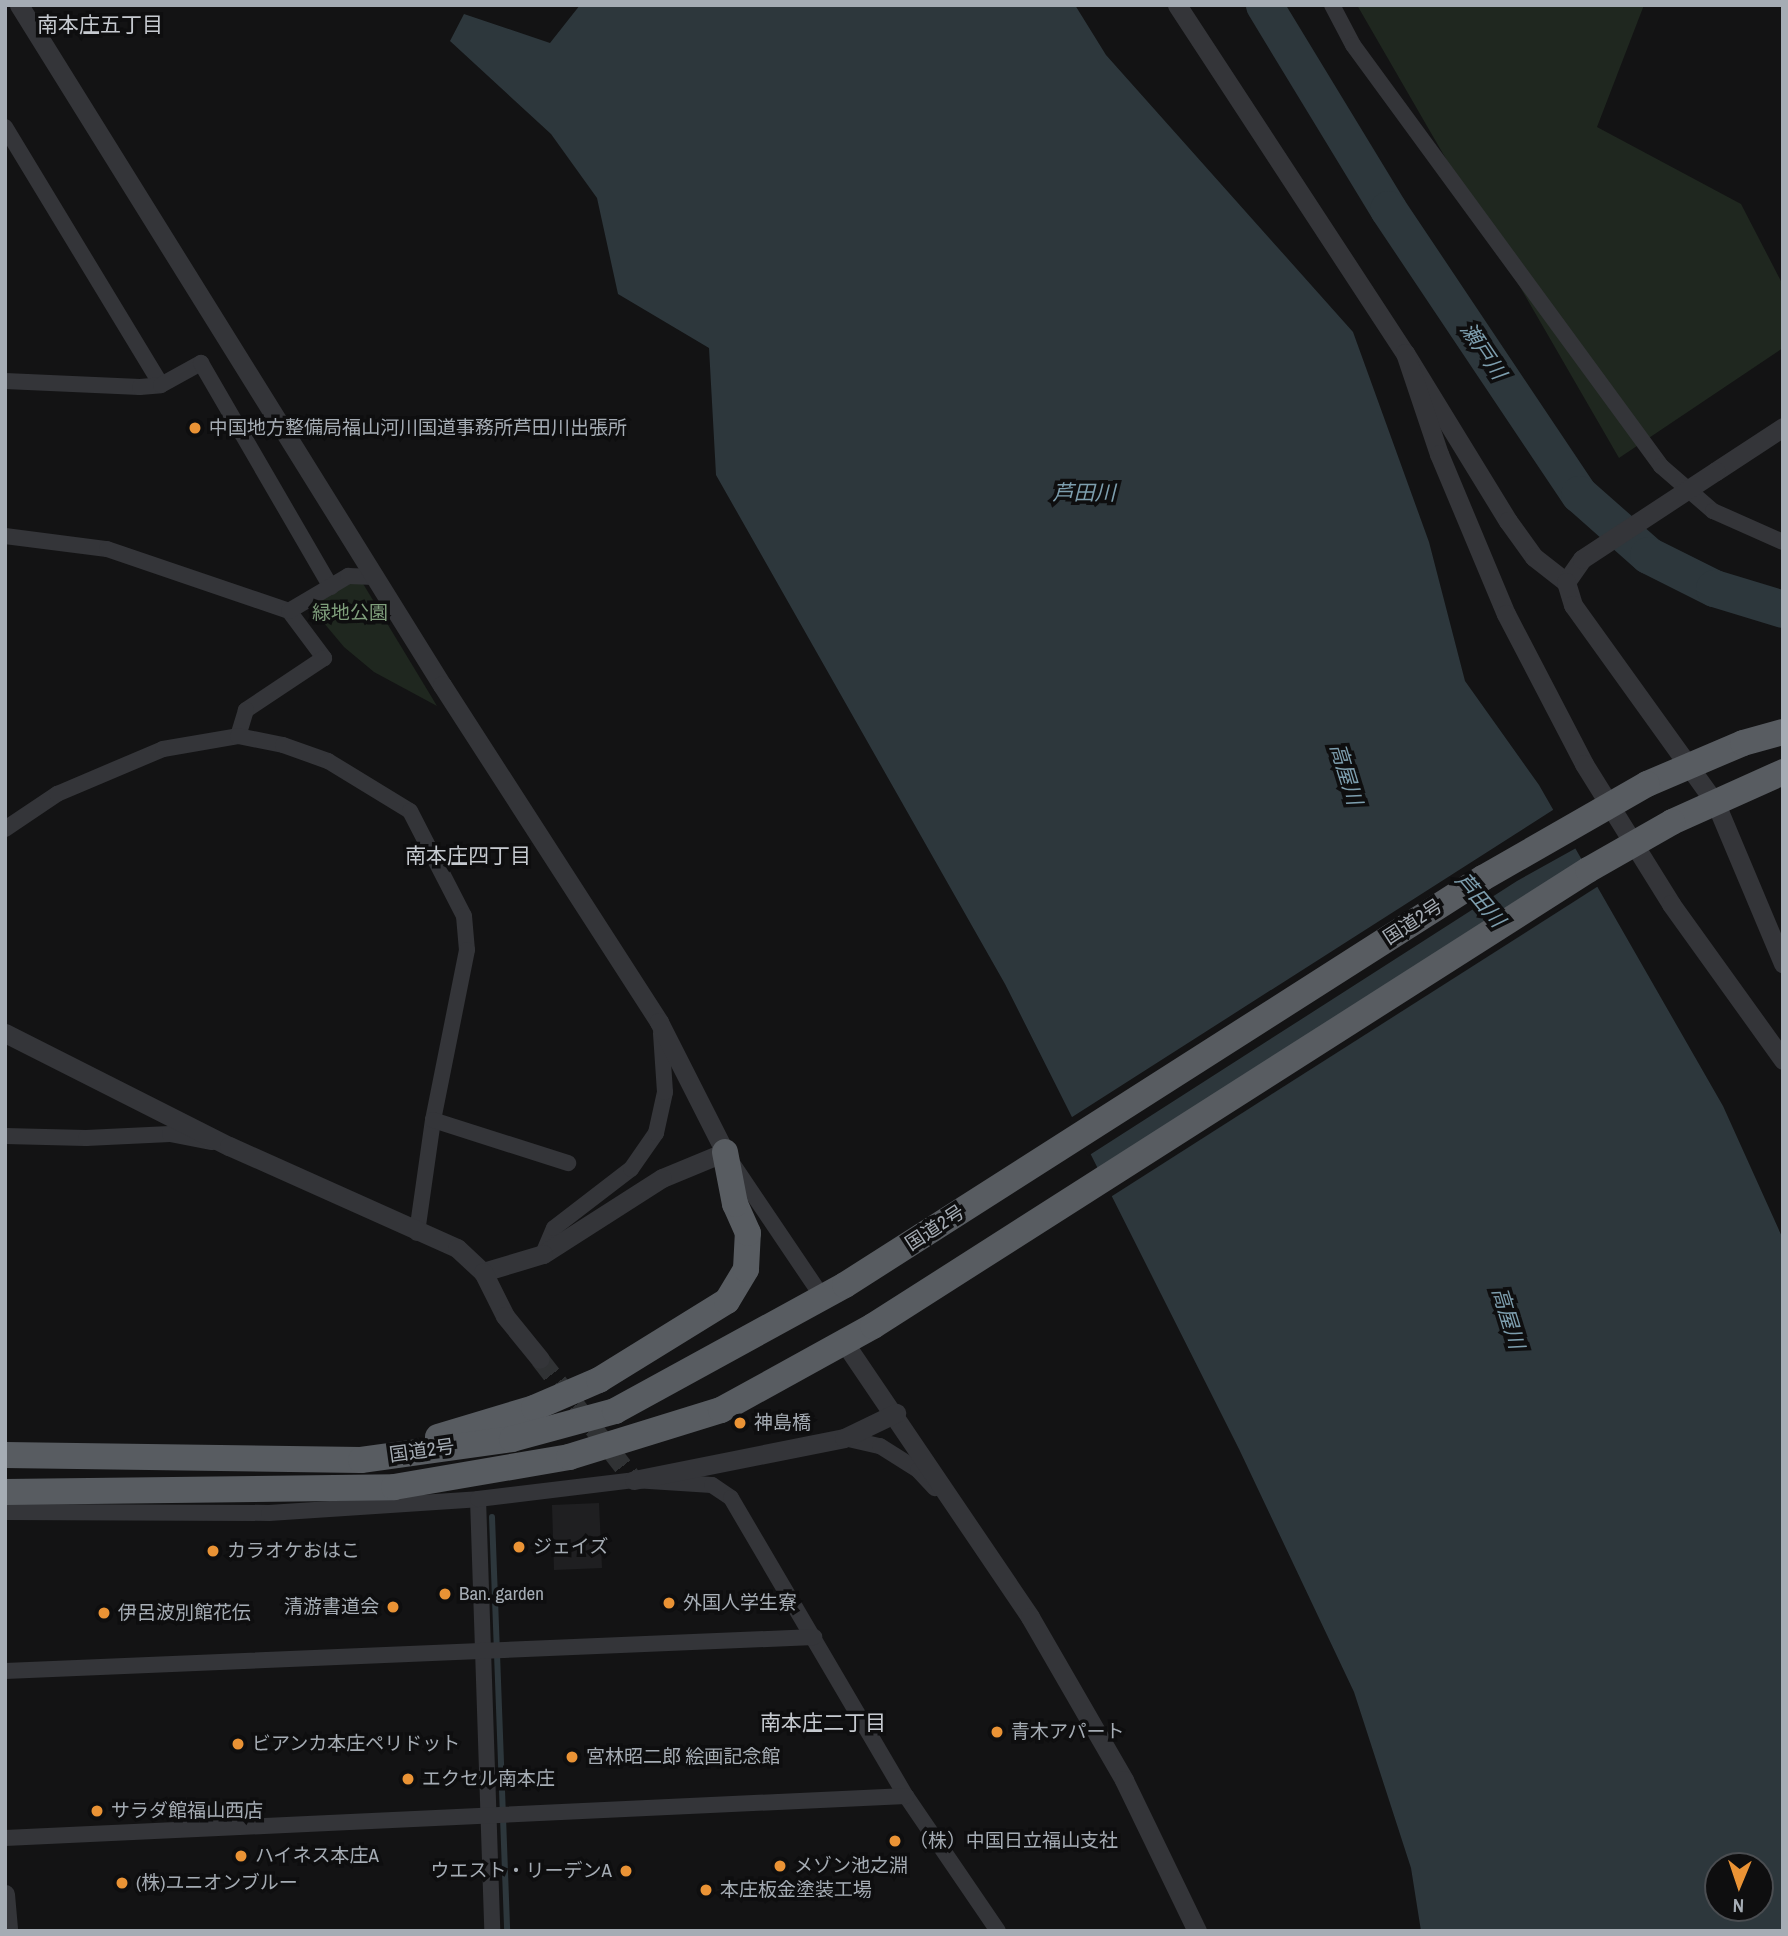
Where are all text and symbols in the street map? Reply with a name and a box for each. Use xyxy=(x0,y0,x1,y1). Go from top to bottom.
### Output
district label: 南本庄五丁目 xyxy=(37,12,163,38)
water label: 瀬戸川 xyxy=(1455,318,1511,384)
place label: 中国地方整備局福山河川国道事務所芦田川出張所 xyxy=(209,417,627,439)
marker: 中国地方整備局福山河川国道事務所芦田川出張所 xyxy=(187,420,203,436)
water label: 芦田川 xyxy=(1053,480,1115,506)
park label: 緑地公園 xyxy=(312,602,388,624)
water label: 高屋川 xyxy=(1325,740,1367,808)
district label: 南本庄四丁目 xyxy=(405,843,531,869)
water label: 芦田川 xyxy=(1450,868,1510,932)
street label: 国道2号 xyxy=(1379,895,1447,949)
street label: 国道2号 xyxy=(901,1201,969,1255)
water label: 高屋川 xyxy=(1487,1284,1529,1352)
place label: 神島橋 xyxy=(754,1412,811,1434)
marker: 神島橋 xyxy=(732,1415,748,1431)
street label: 国道2号 xyxy=(388,1435,456,1467)
place label: ジェイズ xyxy=(533,1536,609,1558)
marker: ジェイズ xyxy=(511,1539,527,1555)
place label: カラオケおはこ xyxy=(227,1540,360,1562)
marker: カラオケおはこ xyxy=(205,1543,221,1559)
place label: Ban. garden xyxy=(459,1583,544,1605)
marker: Ban. garden xyxy=(437,1586,453,1602)
place label: 外国人学生寮 xyxy=(683,1592,797,1614)
marker: 外国人学生寮 xyxy=(661,1595,677,1611)
place label: 清游書道会 xyxy=(284,1596,379,1618)
marker: 清游書道会 xyxy=(385,1599,401,1615)
place label: 伊呂波別館花伝 xyxy=(118,1602,251,1624)
marker: 伊呂波別館花伝 xyxy=(96,1605,112,1621)
district label: 南本庄二丁目 xyxy=(760,1710,886,1736)
place label: 青木アパート xyxy=(1011,1721,1125,1743)
marker: 青木アパート xyxy=(989,1724,1005,1740)
place label: ビアンカ本庄ペリドット xyxy=(252,1733,461,1755)
marker: ビアンカ本庄ペリドット xyxy=(230,1736,246,1752)
place label: 宮林昭二郎 絵画記念館 xyxy=(586,1746,780,1768)
marker: 宮林昭二郎 絵画記念館 xyxy=(564,1749,580,1765)
place label: エクセル南本庄 xyxy=(422,1768,555,1790)
marker: エクセル南本庄 xyxy=(400,1771,416,1787)
place label: サラダ館福山西店 xyxy=(111,1800,263,1822)
marker: サラダ館福山西店 xyxy=(89,1803,105,1819)
place label: （株）中国日立福山支社 xyxy=(909,1830,1118,1852)
marker: （株）中国日立福山支社 xyxy=(887,1833,903,1849)
place label: ハイネス本庄A xyxy=(255,1845,379,1867)
marker: ハイネス本庄A xyxy=(233,1848,249,1864)
north arrow xyxy=(1704,1852,1774,1922)
place label: メゾン池之淵 xyxy=(794,1855,908,1877)
marker: メゾン池之淵 xyxy=(772,1858,788,1874)
place label: ウエスト・リーデンA xyxy=(431,1860,612,1882)
marker: ウエスト・リーデンA xyxy=(618,1863,634,1879)
place label: (株)ユニオンブルー xyxy=(136,1872,298,1894)
marker: (株)ユニオンブルー xyxy=(114,1875,130,1891)
place label: 本庄板金塗装工場 xyxy=(720,1879,872,1901)
marker: 本庄板金塗装工場 xyxy=(698,1882,714,1898)
text: N xyxy=(1732,1893,1744,1919)

